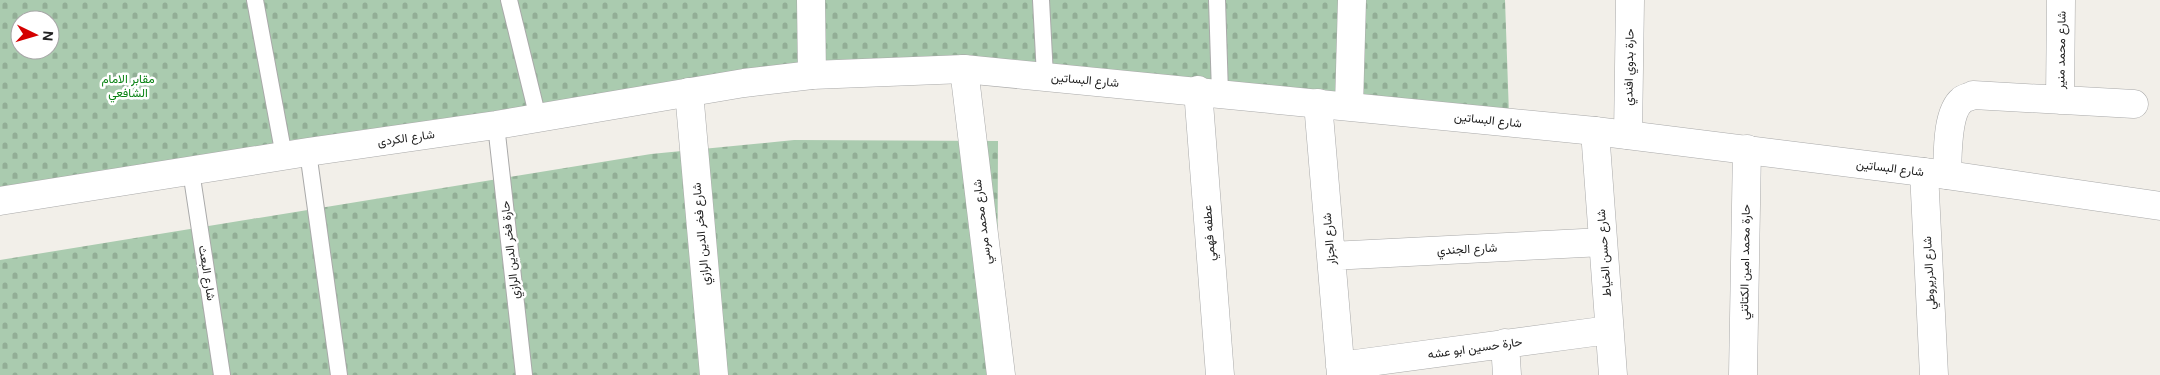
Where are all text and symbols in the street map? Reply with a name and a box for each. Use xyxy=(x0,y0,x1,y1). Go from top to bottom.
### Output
north arrow xyxy=(10,10,60,60)
street label: شارع محمد منير xyxy=(2052,11,2071,90)
street label: حارة بدوي افندي xyxy=(1620,28,1640,106)
text: N xyxy=(39,30,57,42)
street label: شارع البساتين xyxy=(1050,69,1120,92)
park label: مقابر الامام الشافعي xyxy=(101,71,155,103)
street label: شارع البساتين xyxy=(1453,108,1523,133)
street label: شارع الكردى xyxy=(376,126,436,151)
street label: شارع البساتين xyxy=(1855,156,1925,181)
street label: شارع محمد مرسي xyxy=(969,178,997,266)
street label: شارع فخر الدين الرازي xyxy=(689,182,715,286)
street label: حارة فخر الدين الرازي xyxy=(497,200,525,300)
street label: عطفه فهمي xyxy=(1199,204,1221,262)
street label: حارة محمد امين الكتاتني xyxy=(1736,204,1756,320)
street label: شارع حسن الخياط xyxy=(1593,208,1616,298)
street label: شارع الجزار xyxy=(1319,212,1340,267)
street label: شارع الدريروطي xyxy=(1919,236,1941,310)
street label: شارع الجندي xyxy=(1436,239,1498,261)
street label: شارع البعث xyxy=(194,244,219,302)
street label: حارة حسين ابو عشه xyxy=(1427,333,1523,363)

